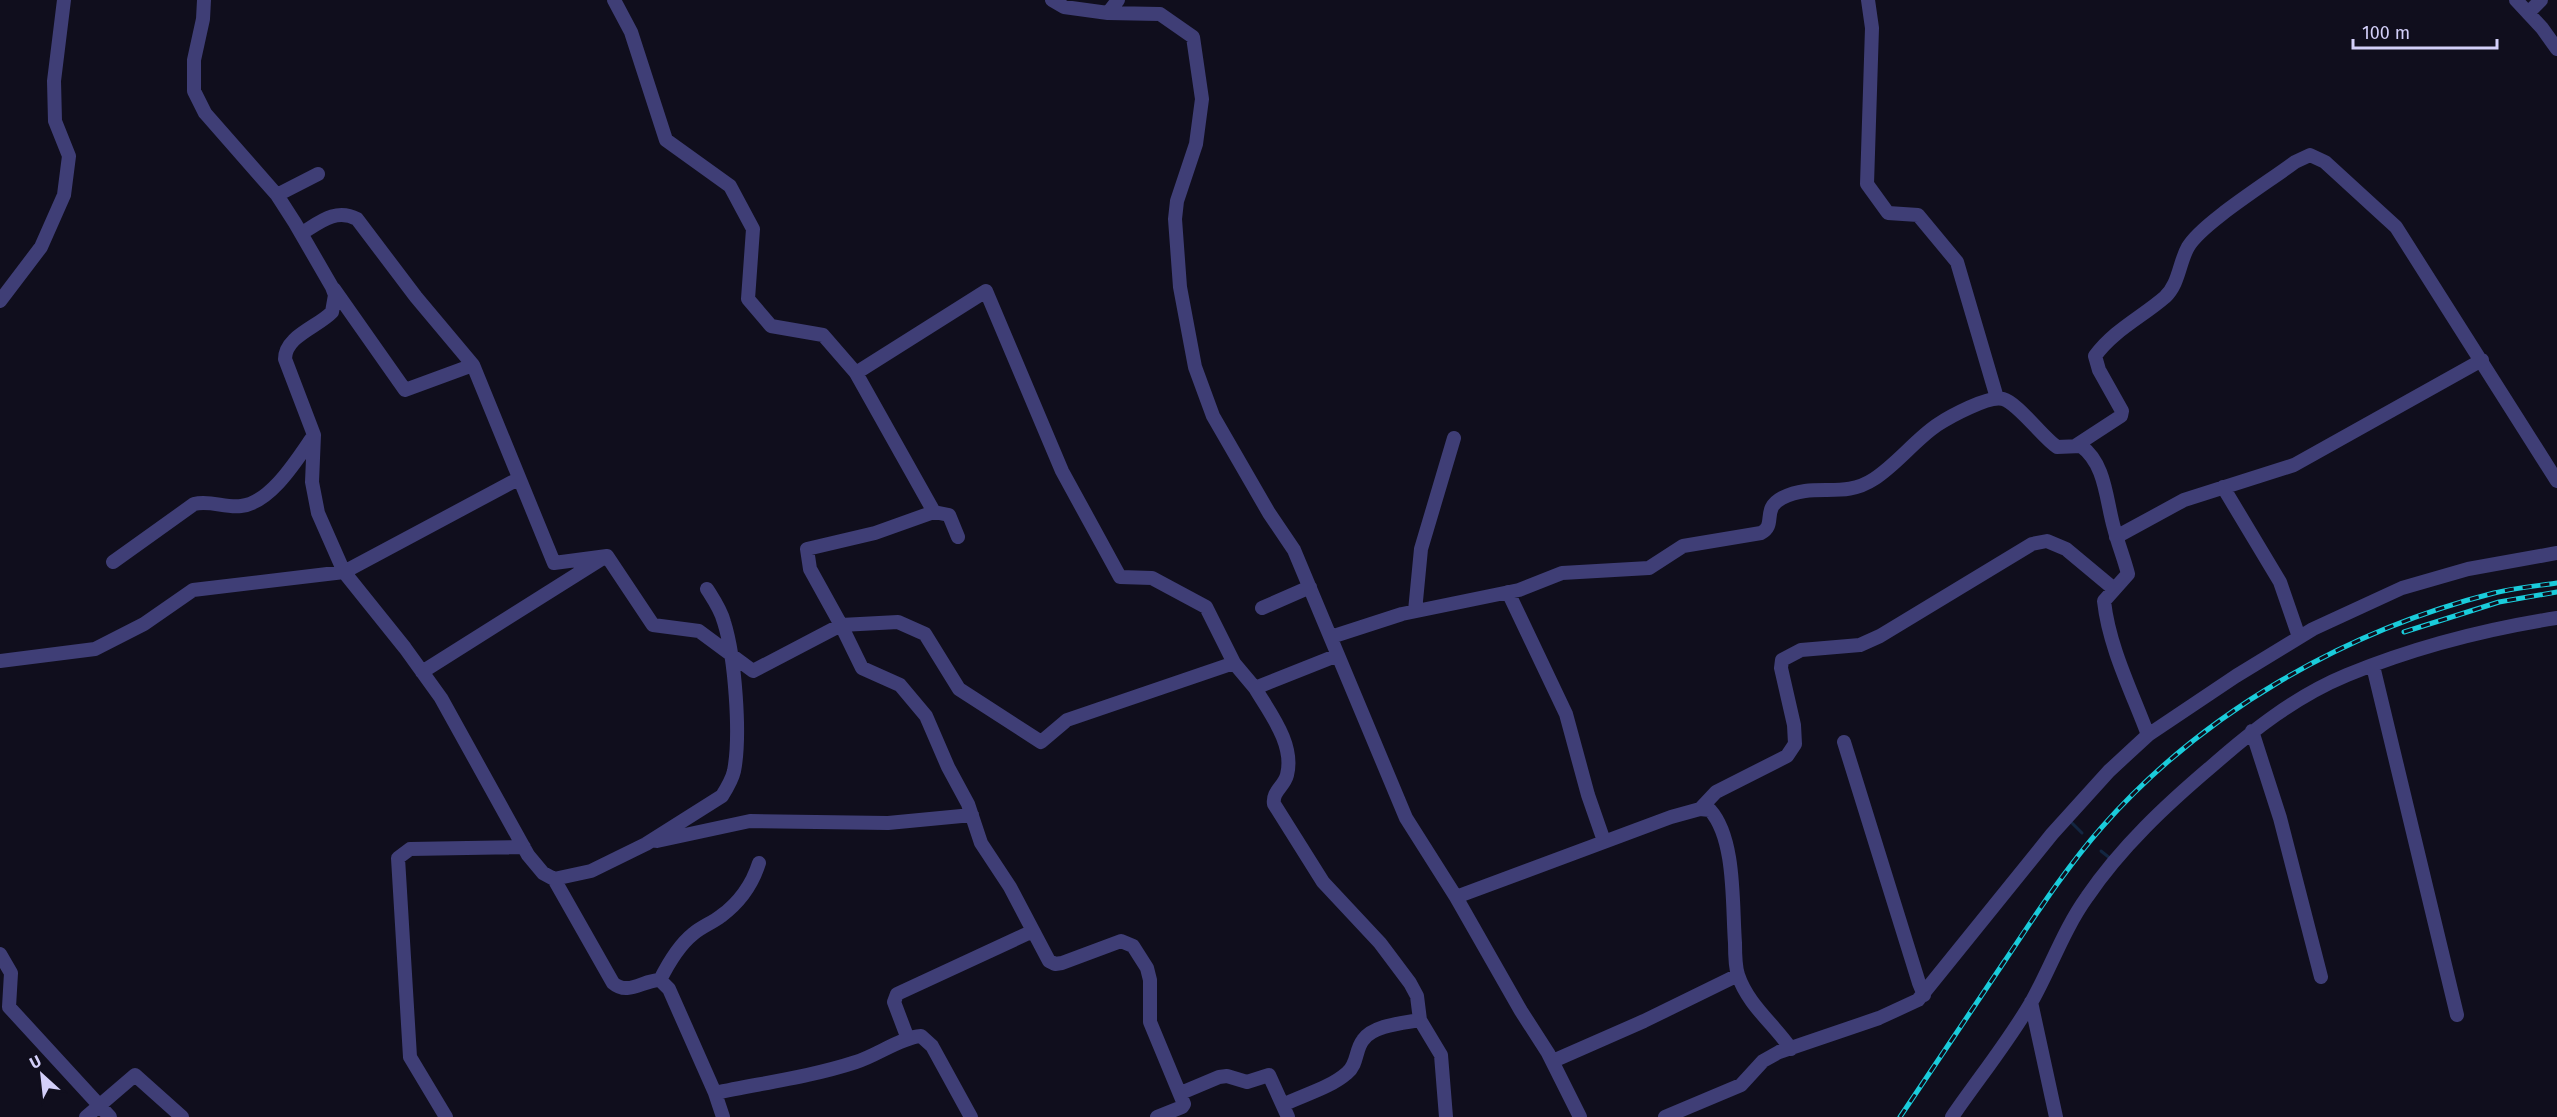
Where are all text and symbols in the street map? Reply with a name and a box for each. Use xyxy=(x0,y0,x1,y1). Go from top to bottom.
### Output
scale bar xyxy=(2353,12,2497,50)
text: 100 m xyxy=(2362,22,2410,44)
north arrow xyxy=(12,1045,72,1105)
text: U xyxy=(26,1051,44,1073)

